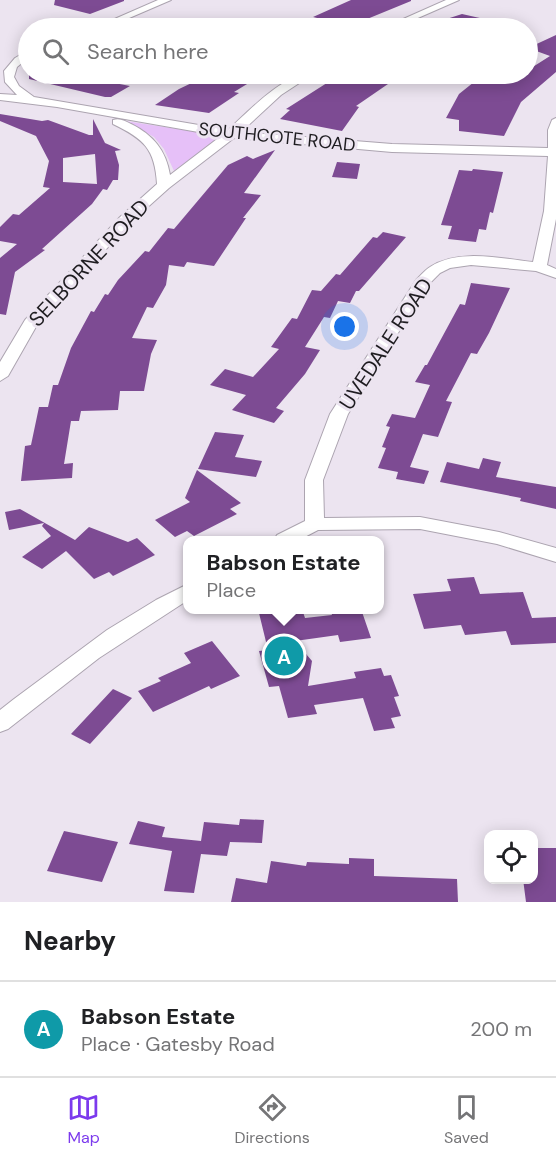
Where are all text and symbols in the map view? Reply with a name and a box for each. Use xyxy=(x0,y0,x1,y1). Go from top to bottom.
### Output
search box xyxy=(18,18,538,84)
icon: search xyxy=(39,35,72,68)
text: Search here xyxy=(87,37,208,66)
street label: SOUTHCOTE ROAD xyxy=(197,117,357,157)
street label: SELBORNE ROAD xyxy=(23,193,155,333)
street label: UVEDALE ROAD xyxy=(333,273,439,415)
your location xyxy=(330,312,359,341)
popup xyxy=(183,536,384,614)
text: Babson Estate xyxy=(206,548,361,577)
text: Place xyxy=(206,577,256,603)
pin: A xyxy=(264,634,304,678)
map controls xyxy=(484,830,538,884)
button: locate xyxy=(484,830,538,884)
text: Nearby xyxy=(24,924,116,958)
text: Babson Estate xyxy=(81,1002,235,1031)
text: A xyxy=(36,1016,51,1042)
text: 200 m xyxy=(470,1016,532,1042)
text: Place · Gatesby Road xyxy=(81,1031,275,1057)
tab: Map xyxy=(67,1091,100,1148)
tab: Directions xyxy=(234,1091,310,1148)
tab: Saved xyxy=(444,1091,489,1148)

